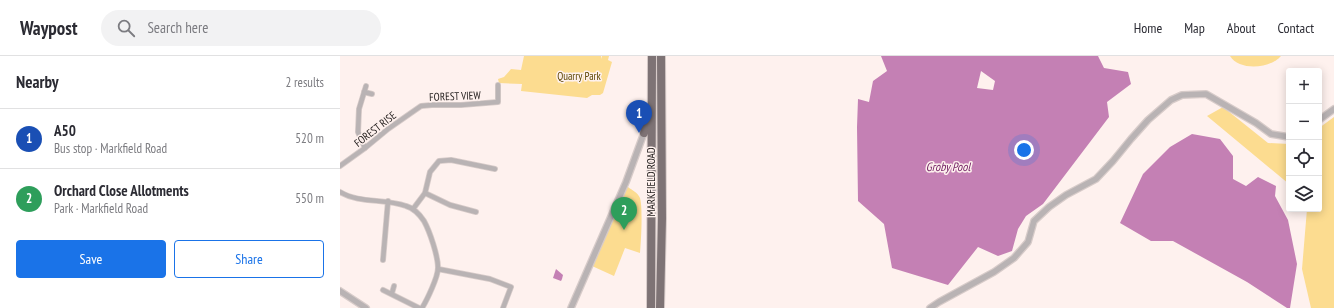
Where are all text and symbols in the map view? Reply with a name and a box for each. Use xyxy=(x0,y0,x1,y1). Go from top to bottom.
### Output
search box xyxy=(101,10,381,46)
text: Waypost xyxy=(20,16,77,40)
icon: search xyxy=(115,17,137,39)
text: Search here xyxy=(147,18,208,37)
text: Home xyxy=(1134,19,1162,37)
text: Map xyxy=(1184,19,1205,37)
text: About xyxy=(1227,19,1256,37)
text: Contact xyxy=(1278,19,1314,37)
map controls xyxy=(1286,68,1322,212)
button: + xyxy=(1286,68,1322,104)
park label: Quarry Park xyxy=(557,69,602,83)
text: Nearby xyxy=(16,71,59,93)
text: 2 results xyxy=(285,74,324,91)
street label: FOREST VIEW xyxy=(429,88,482,104)
pin: 1 xyxy=(626,100,652,133)
button: − xyxy=(1286,104,1322,140)
street label: FOREST RISE xyxy=(351,108,399,150)
text: A50 xyxy=(54,121,76,140)
text: 1 xyxy=(26,130,32,147)
text: 520 m xyxy=(295,130,324,147)
text: Bus stop · Markfield Road xyxy=(54,140,167,157)
your location xyxy=(1014,140,1034,160)
button: locate xyxy=(1286,140,1322,176)
street label: MARKFIELD ROAD xyxy=(644,147,658,217)
water label: Groby Pool xyxy=(926,159,971,174)
button: layers xyxy=(1286,176,1322,212)
text: Orchard Close Allotments xyxy=(54,181,189,200)
text: 2 xyxy=(26,190,32,207)
text: 550 m xyxy=(295,190,324,207)
pin: 2 xyxy=(611,197,637,230)
text: Park · Markfield Road xyxy=(54,200,148,217)
button: Save xyxy=(16,240,166,278)
button: Share xyxy=(174,240,324,278)

